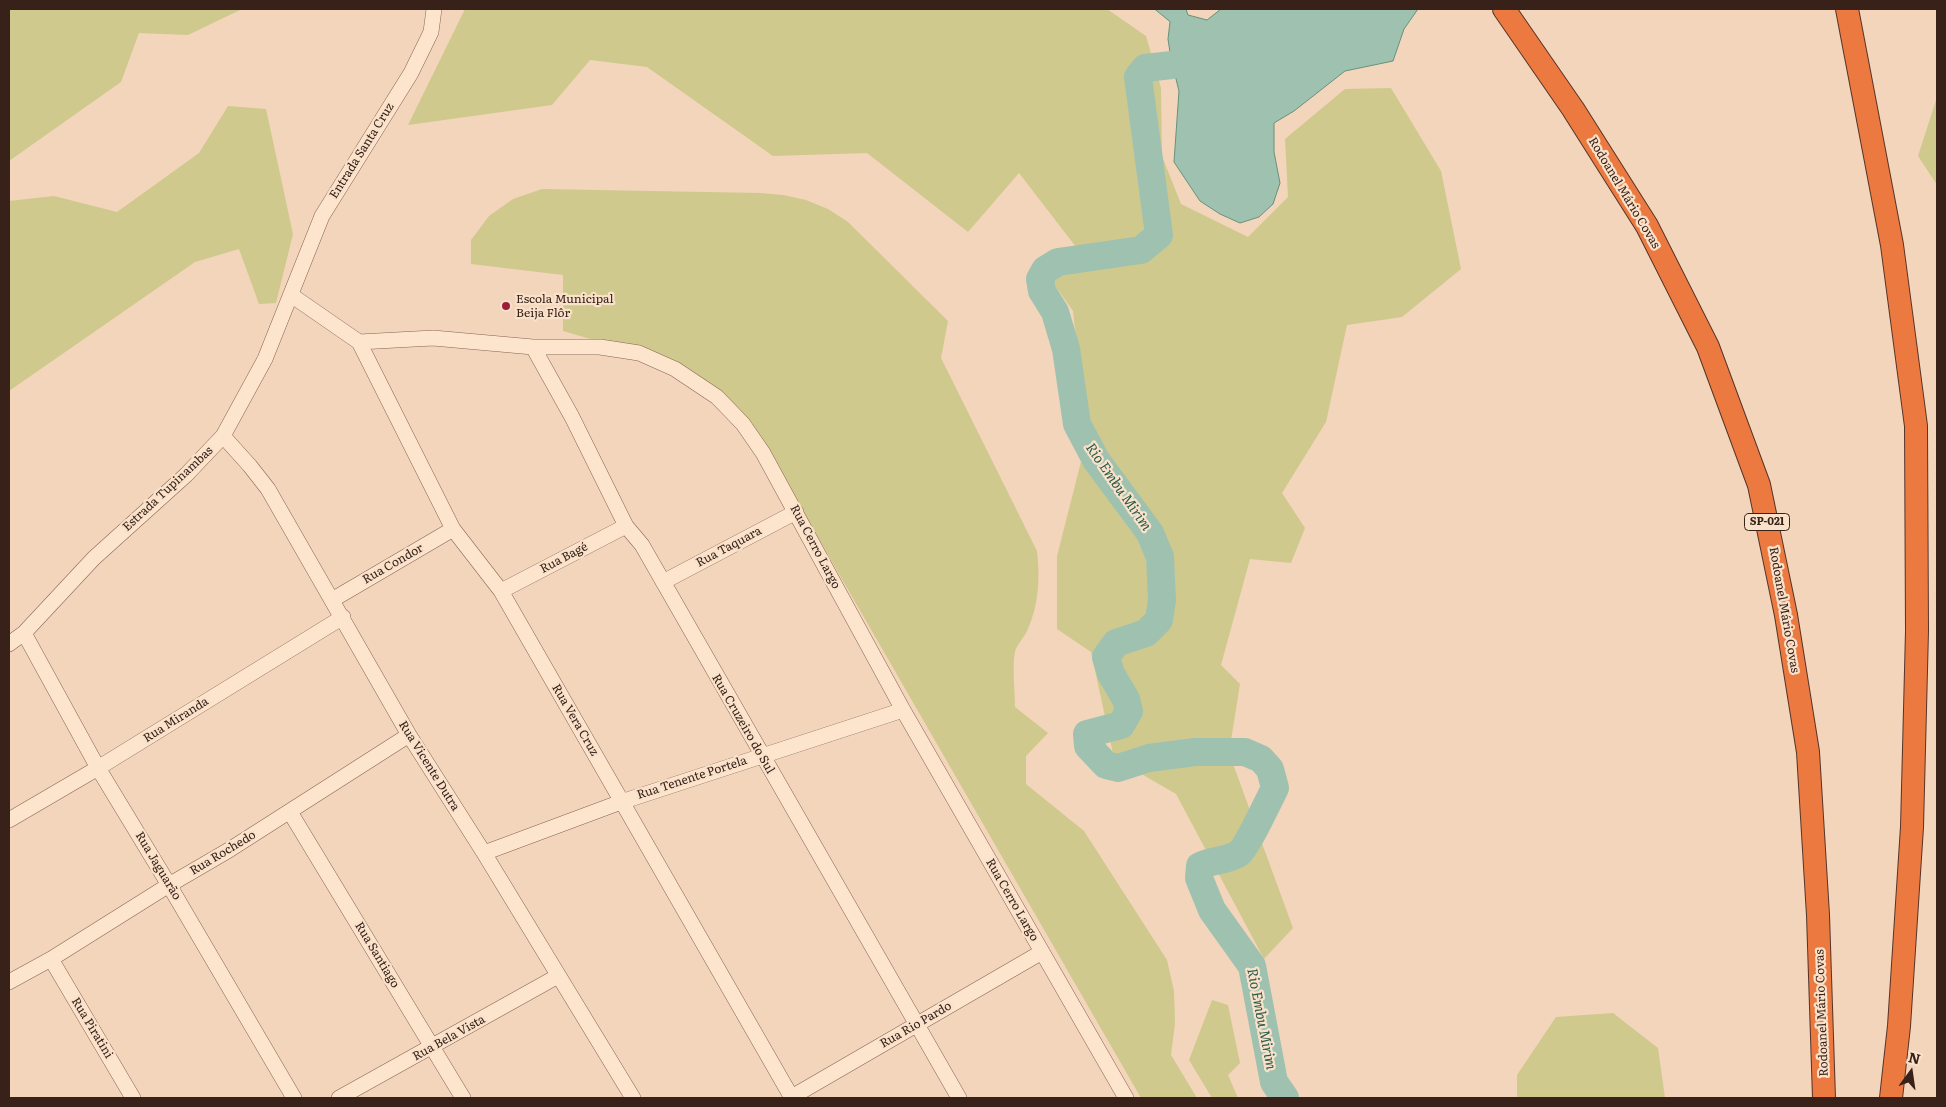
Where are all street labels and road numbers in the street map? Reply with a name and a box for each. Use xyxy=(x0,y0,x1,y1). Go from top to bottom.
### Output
street label: Entrada Santa Cruz xyxy=(327,100,397,202)
street label: Rodoanel Mário Covas xyxy=(1585,135,1663,251)
street label: Estrada Tupinambas xyxy=(120,443,216,535)
street label: Rua Cerro Largo xyxy=(787,503,843,591)
road number: SP-021 xyxy=(1744,514,1790,530)
street label: Rua Taquara xyxy=(694,524,764,570)
street label: Rua Bagé xyxy=(538,540,590,576)
street label: Rua Condor xyxy=(360,541,426,587)
street label: Rodoanel Mário Covas xyxy=(1766,546,1802,674)
street label: Rua Cruzeiro do Sul xyxy=(709,672,777,776)
street label: Rua Vera Cruz xyxy=(549,682,601,758)
street label: Rua Miranda xyxy=(141,694,211,746)
street label: Rua Vicente Dutra xyxy=(395,718,463,814)
street label: Rua Tenente Portela xyxy=(635,753,749,803)
street label: Rua Rochedo xyxy=(187,828,259,878)
street label: Rua Jaguarão xyxy=(132,829,184,903)
street label: Rua Cerro Largo xyxy=(983,856,1041,944)
street label: Rua Santiago xyxy=(352,919,402,991)
street label: Rodoanel Mário Covas xyxy=(1813,949,1831,1077)
street label: Rua Piratini xyxy=(68,995,116,1061)
street label: Rua Rio Pardo xyxy=(878,999,954,1051)
street label: Rua Bela Vista xyxy=(410,1012,488,1064)

